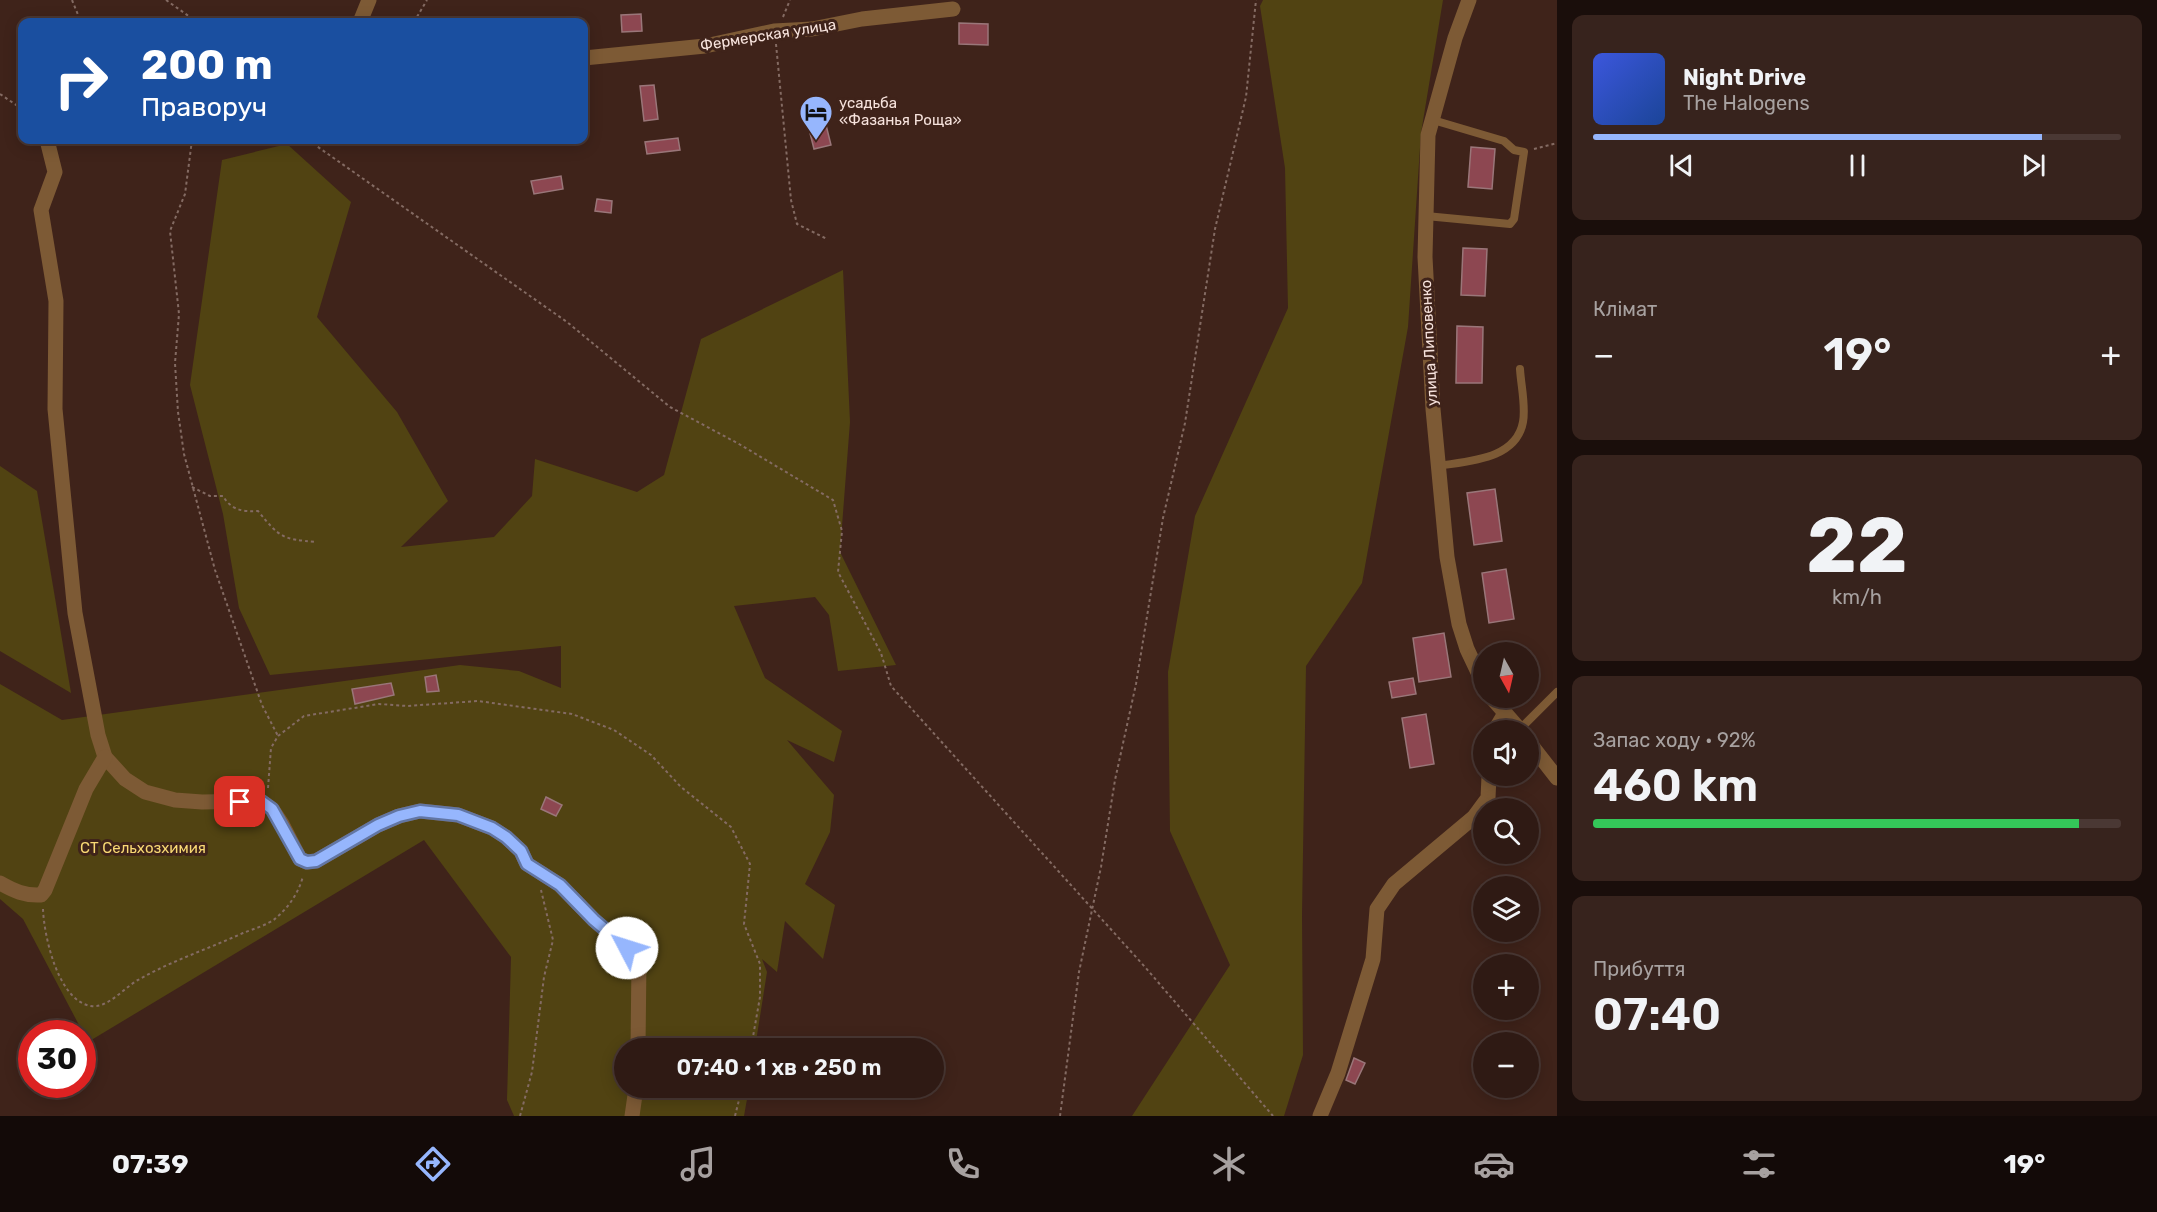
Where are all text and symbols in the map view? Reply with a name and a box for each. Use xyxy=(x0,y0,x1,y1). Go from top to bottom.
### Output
street label: Фермерская улица xyxy=(699,15,837,55)
text: 200 m xyxy=(141,40,273,90)
icon: right xyxy=(42,42,120,120)
text: Night Drive xyxy=(1683,64,1806,91)
text: Праворуч xyxy=(141,91,267,123)
text: The Halogens xyxy=(1683,91,1810,115)
hotel icon: усадьба «Фазанья Роща» xyxy=(798,94,834,141)
place label: усадьба «Фазанья Роща» xyxy=(839,94,962,129)
icon: previous xyxy=(1665,149,1698,182)
icon: pause xyxy=(1841,149,1874,182)
icon: next xyxy=(2017,149,2050,182)
street label: улица Липовенко xyxy=(1417,279,1441,407)
text: Клімат xyxy=(1593,297,1657,321)
text: 19° xyxy=(1823,328,1891,381)
text: − xyxy=(1593,335,1614,374)
text: + xyxy=(2100,335,2121,374)
text: 22 xyxy=(1806,499,1908,592)
text: km/h xyxy=(1832,585,1882,609)
north arrow xyxy=(1473,642,1539,708)
map controls xyxy=(1473,642,1539,1098)
button: sound xyxy=(1473,720,1539,786)
text: Запас ходу · 92% xyxy=(1593,728,1756,752)
text: 460 km xyxy=(1593,759,1758,812)
pin xyxy=(214,776,265,827)
icon: arrive xyxy=(223,785,256,818)
button: search xyxy=(1473,798,1539,864)
park label: СТ Сельхозхимия xyxy=(80,839,206,857)
button: layers xyxy=(1473,876,1539,942)
position arrow xyxy=(595,916,659,980)
button: + xyxy=(1473,954,1539,1020)
text: Прибуття xyxy=(1593,957,1685,981)
text: 07:40 xyxy=(1593,988,1721,1041)
speed limit sign: 30 xyxy=(18,1020,96,1098)
button: − xyxy=(1473,1032,1539,1098)
text: 07:40 · 1 хв · 250 m xyxy=(676,1054,882,1081)
icon: directions xyxy=(412,1143,454,1185)
icon: music xyxy=(677,1143,719,1185)
icon: phone xyxy=(942,1143,984,1185)
icon: climate xyxy=(1208,1143,1250,1185)
icon: car xyxy=(1473,1143,1515,1185)
icon: filters xyxy=(1738,1143,1780,1185)
text: 07:39 xyxy=(112,1148,188,1180)
text: 19° xyxy=(2003,1148,2045,1180)

